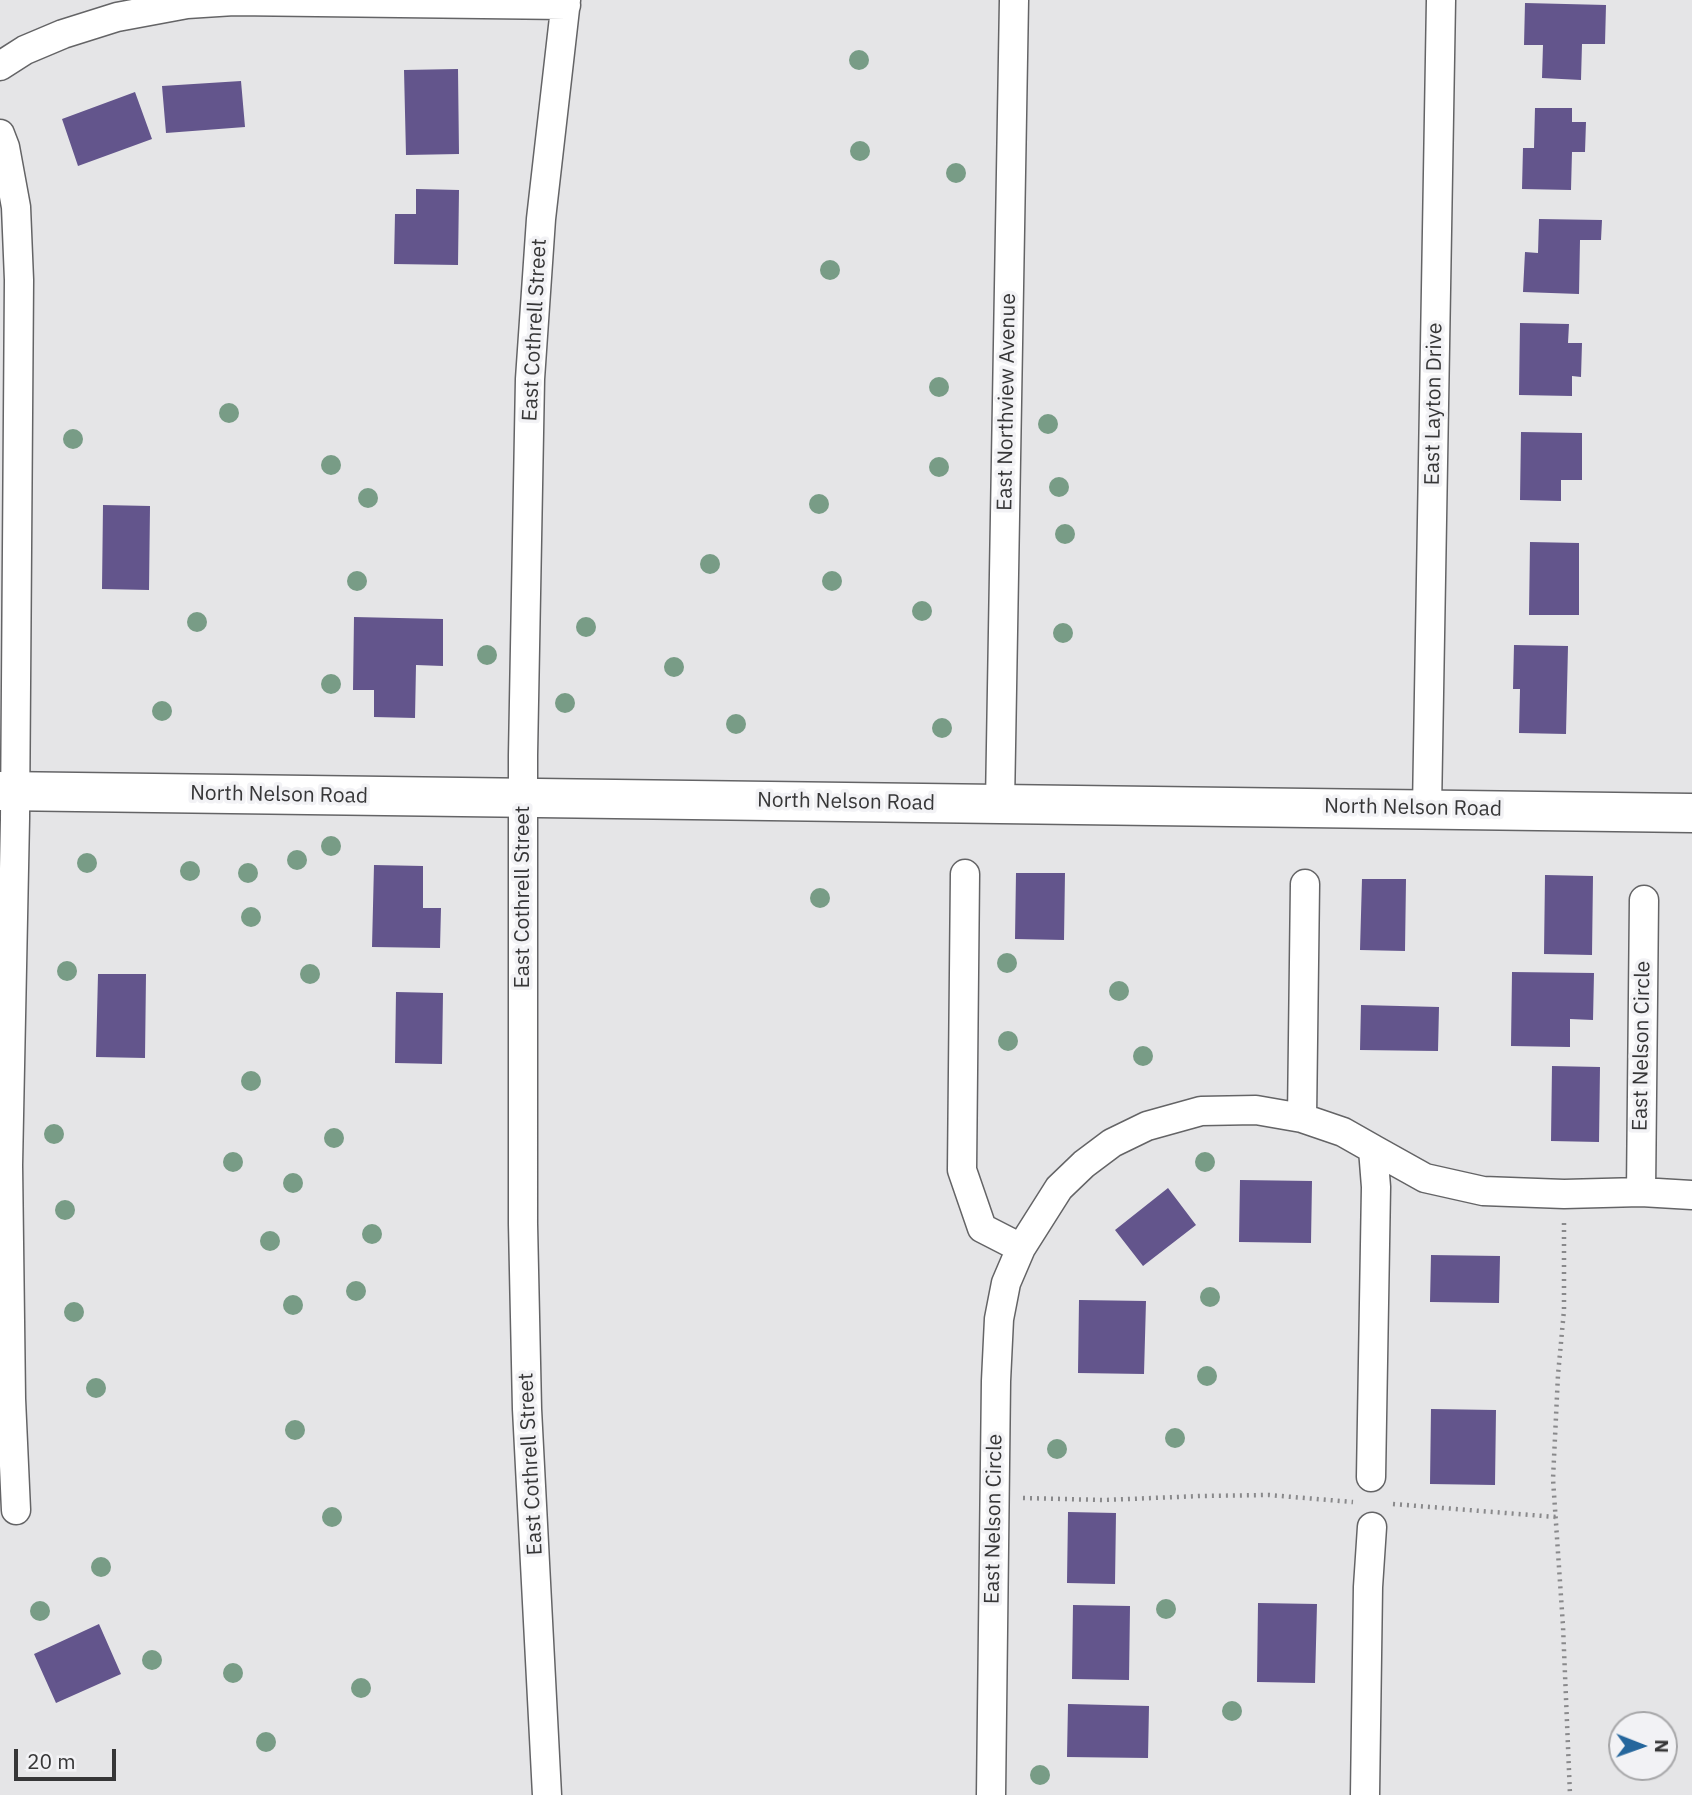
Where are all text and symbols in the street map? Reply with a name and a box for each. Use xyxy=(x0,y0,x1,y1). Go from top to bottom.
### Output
street label: East Cothrell Street xyxy=(518,238,552,422)
street label: East Northview Avenue xyxy=(993,293,1021,511)
street label: East Layton Drive xyxy=(1420,322,1448,486)
street label: North Nelson Road xyxy=(190,781,368,809)
street label: North Nelson Road xyxy=(757,788,935,816)
street label: North Nelson Road xyxy=(1324,794,1502,822)
street label: East Cothrell Street xyxy=(510,806,536,988)
street label: East Nelson Circle xyxy=(1628,961,1656,1131)
street label: East Cothrell Street xyxy=(514,1372,548,1556)
street label: East Nelson Circle xyxy=(980,1434,1008,1604)
north arrow xyxy=(1608,1711,1678,1781)
scale bar xyxy=(18,1736,119,1780)
text: N xyxy=(1650,1739,1674,1753)
text: 20 m xyxy=(27,1747,76,1775)

